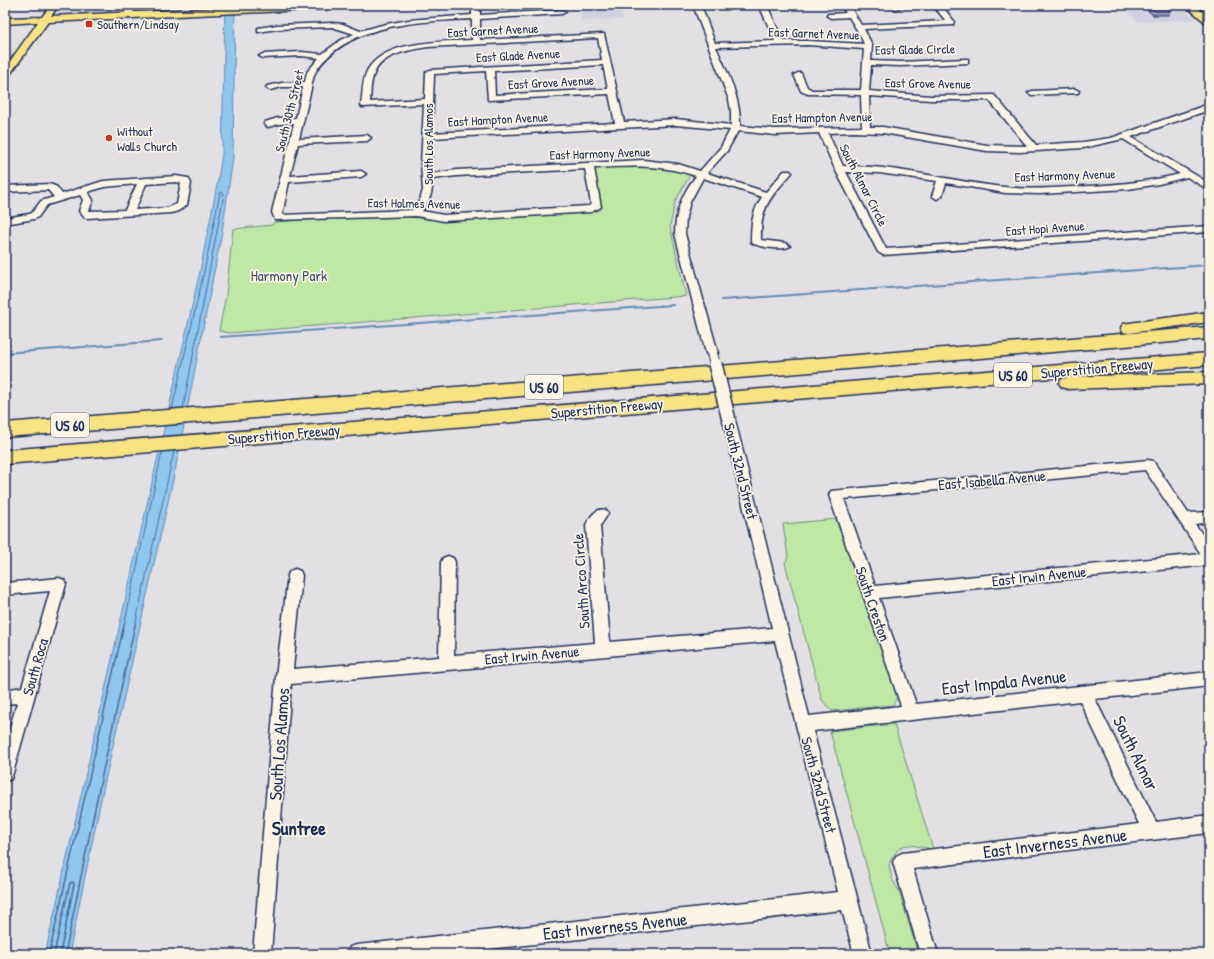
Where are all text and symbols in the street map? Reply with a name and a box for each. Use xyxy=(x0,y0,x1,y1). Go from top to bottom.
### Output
place label: Southern/Lindsay xyxy=(97,15,180,33)
marker: Southern/Lindsay xyxy=(84,19,94,29)
street label: East Garnet Avenue xyxy=(447,19,539,41)
street label: East Garnet Avenue xyxy=(768,22,860,44)
street label: East Glade Circle xyxy=(875,39,955,59)
street label: East Glade Avenue xyxy=(475,44,561,66)
street label: South 30th Street xyxy=(270,67,308,154)
street label: East Grove Avenue xyxy=(508,71,594,93)
street label: East Grove Avenue xyxy=(885,73,971,93)
street label: South Los Alamos xyxy=(419,103,437,185)
street label: East Hampton Avenue xyxy=(447,107,549,131)
street label: East Hampton Avenue xyxy=(772,107,872,127)
place label: Without Walls Church xyxy=(117,122,178,155)
marker: Without Walls Church xyxy=(104,133,114,143)
street label: South Almar Circle xyxy=(836,141,892,229)
street label: East Harmony Avenue xyxy=(549,142,651,164)
street label: East Harmony Avenue xyxy=(1014,164,1116,186)
street label: East Holmes Avenue xyxy=(367,193,461,213)
street label: East Hopi Avenue xyxy=(1005,216,1085,240)
park label: Harmony Park xyxy=(251,265,327,286)
street label: Superstition Freeway xyxy=(1040,353,1154,383)
road number: US 60 xyxy=(994,363,1032,387)
road number: US 60 xyxy=(525,375,563,399)
street label: Superstition Freeway xyxy=(550,393,664,423)
road number: US 60 xyxy=(51,413,89,437)
street label: Superstition Freeway xyxy=(227,419,341,449)
street label: South 32nd Street xyxy=(719,421,763,522)
street label: East Isabella Avenue xyxy=(937,465,1047,495)
street label: South Arco Circle xyxy=(567,533,595,629)
street label: East Irwin Avenue xyxy=(991,561,1087,591)
street label: South Creston xyxy=(850,564,896,644)
street label: South Roca xyxy=(17,636,53,698)
street label: East Irwin Avenue xyxy=(484,640,580,670)
street label: East Impala Avenue xyxy=(940,663,1068,701)
street label: South Los Alamos xyxy=(263,687,295,801)
street label: South Almar xyxy=(1107,711,1165,795)
street label: South 32nd Street xyxy=(796,735,842,836)
district label: Suntree xyxy=(272,815,326,841)
street label: East Inverness Avenue xyxy=(982,822,1128,864)
street label: East Inverness Avenue xyxy=(542,906,688,946)

